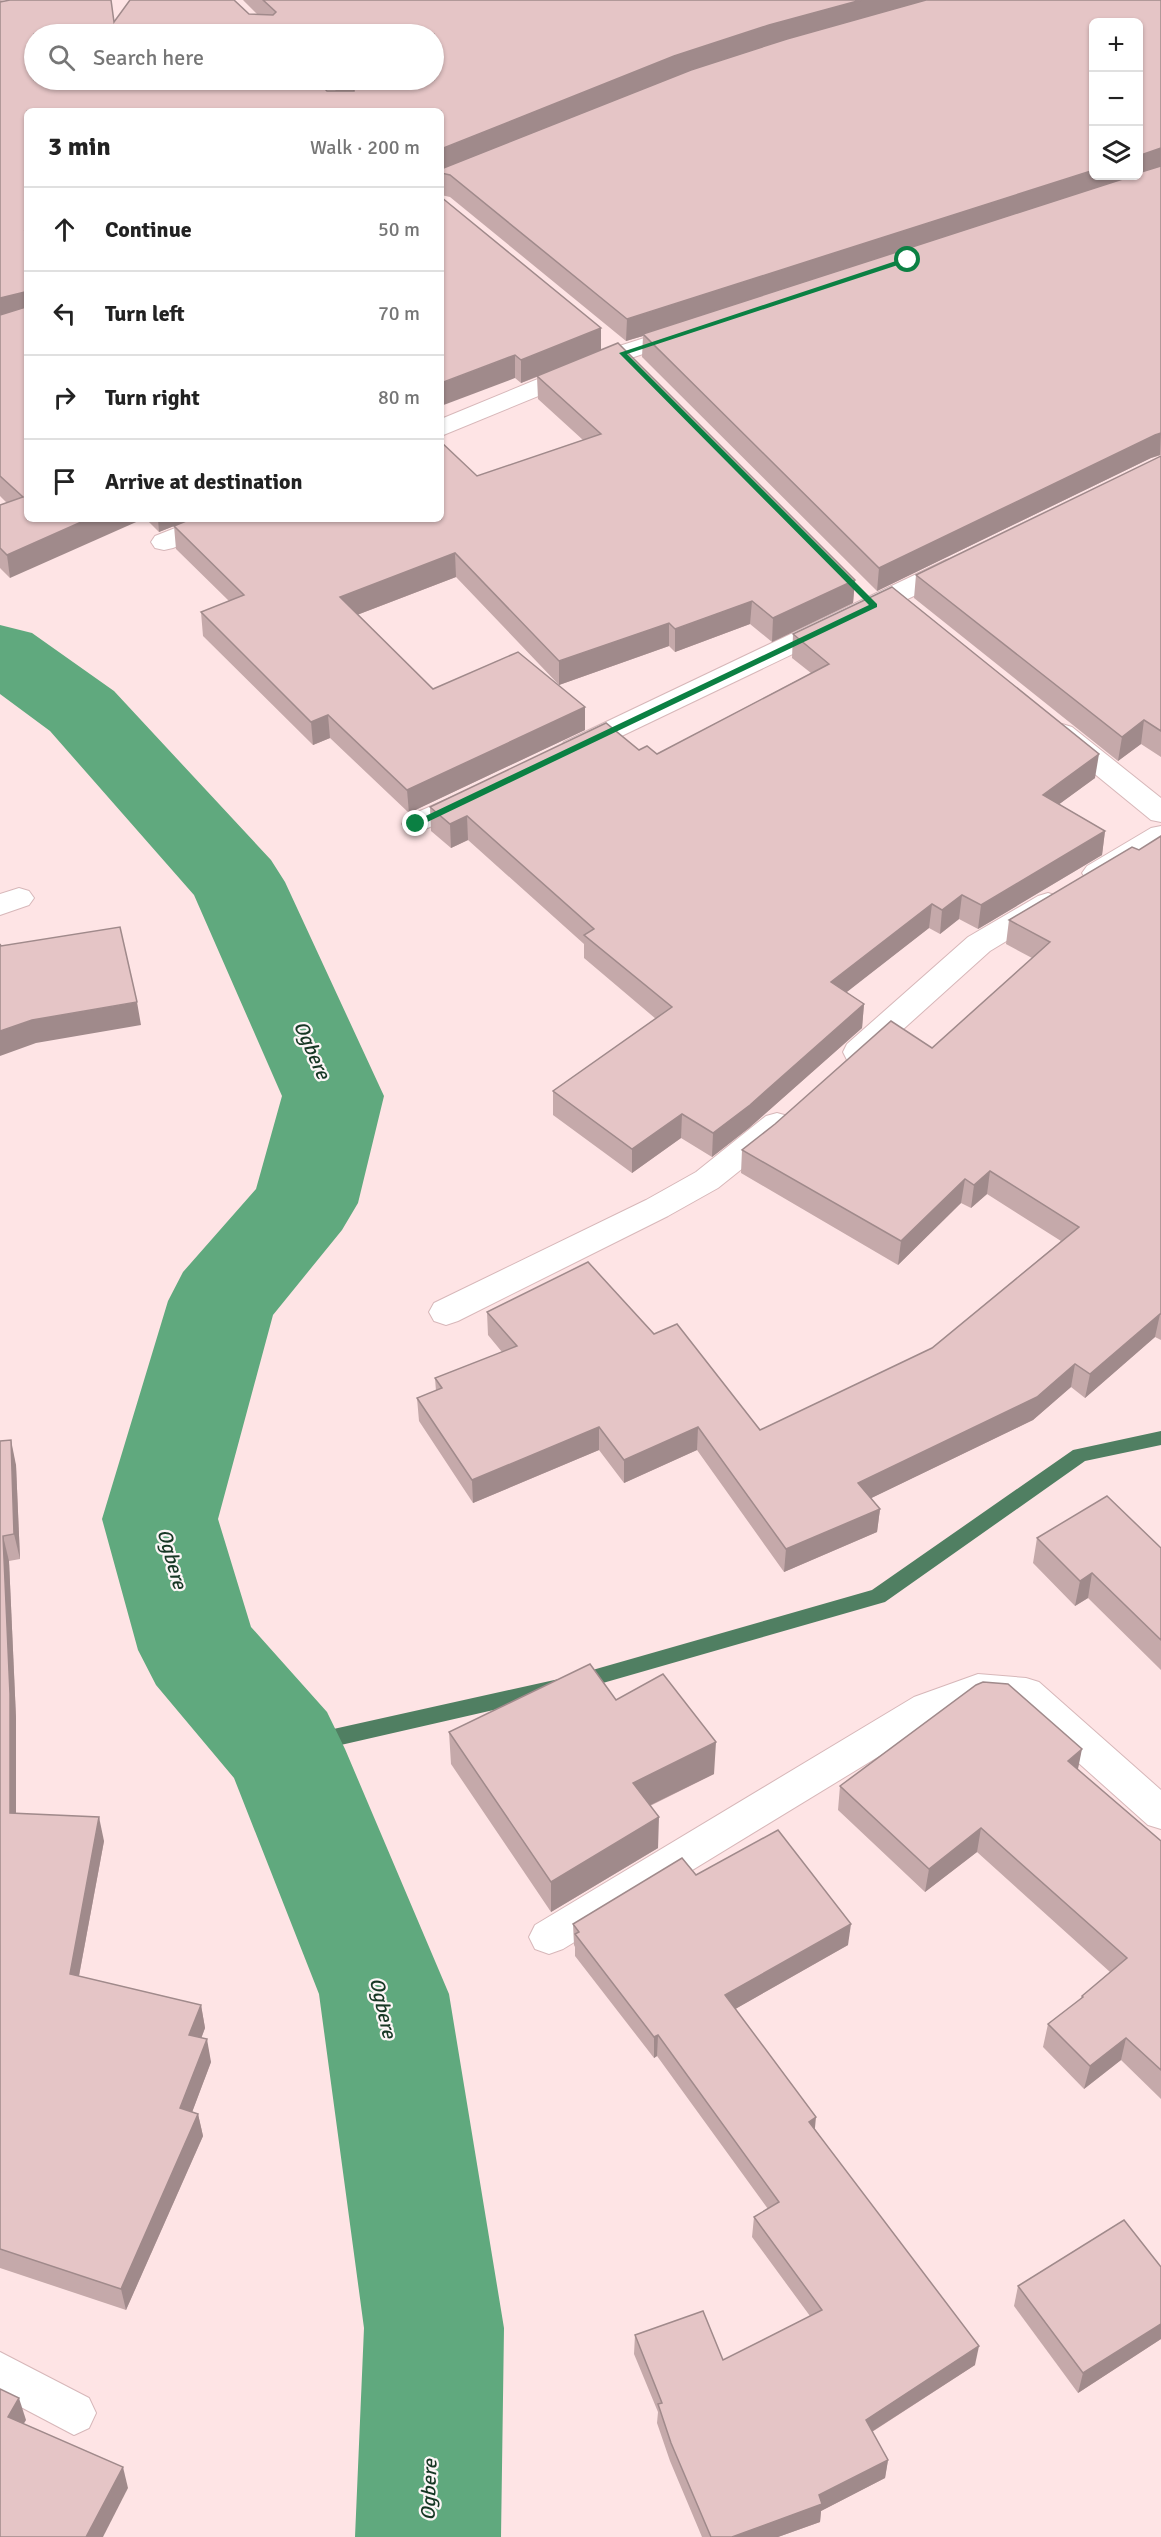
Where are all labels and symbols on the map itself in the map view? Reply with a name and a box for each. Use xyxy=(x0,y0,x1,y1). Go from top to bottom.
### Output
route start xyxy=(894,246,920,272)
route end xyxy=(402,810,428,836)
water label: Ogbere xyxy=(288,1017,336,1084)
water label: Ogbere xyxy=(152,1526,193,1593)
water label: Ogbere xyxy=(364,1975,402,2042)
water label: Ogbere xyxy=(415,2458,443,2521)

